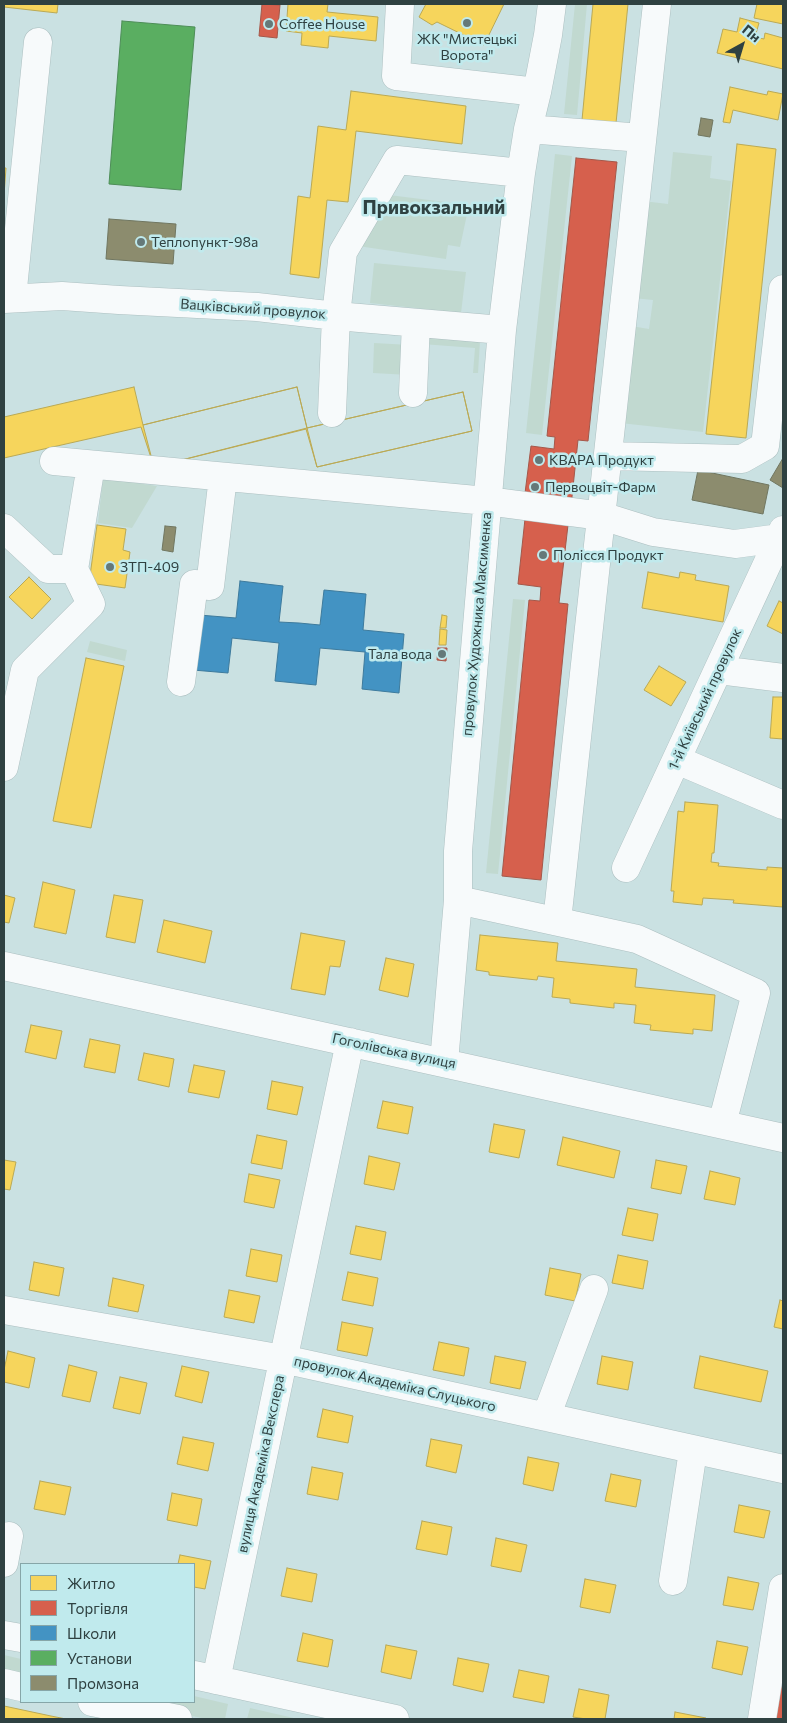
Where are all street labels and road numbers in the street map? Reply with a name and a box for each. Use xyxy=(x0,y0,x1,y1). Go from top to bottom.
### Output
street label: Вацківський провулок xyxy=(180,296,326,322)
street label: провулок Художника Максименка xyxy=(459,511,495,737)
street label: 1-й Київський провулок xyxy=(665,626,745,772)
street label: Гоголівська вулиця xyxy=(331,1030,457,1072)
street label: провулок Академіка Слуцького xyxy=(293,1353,497,1415)
street label: вулиця Академіка Векслера xyxy=(234,1374,288,1554)

